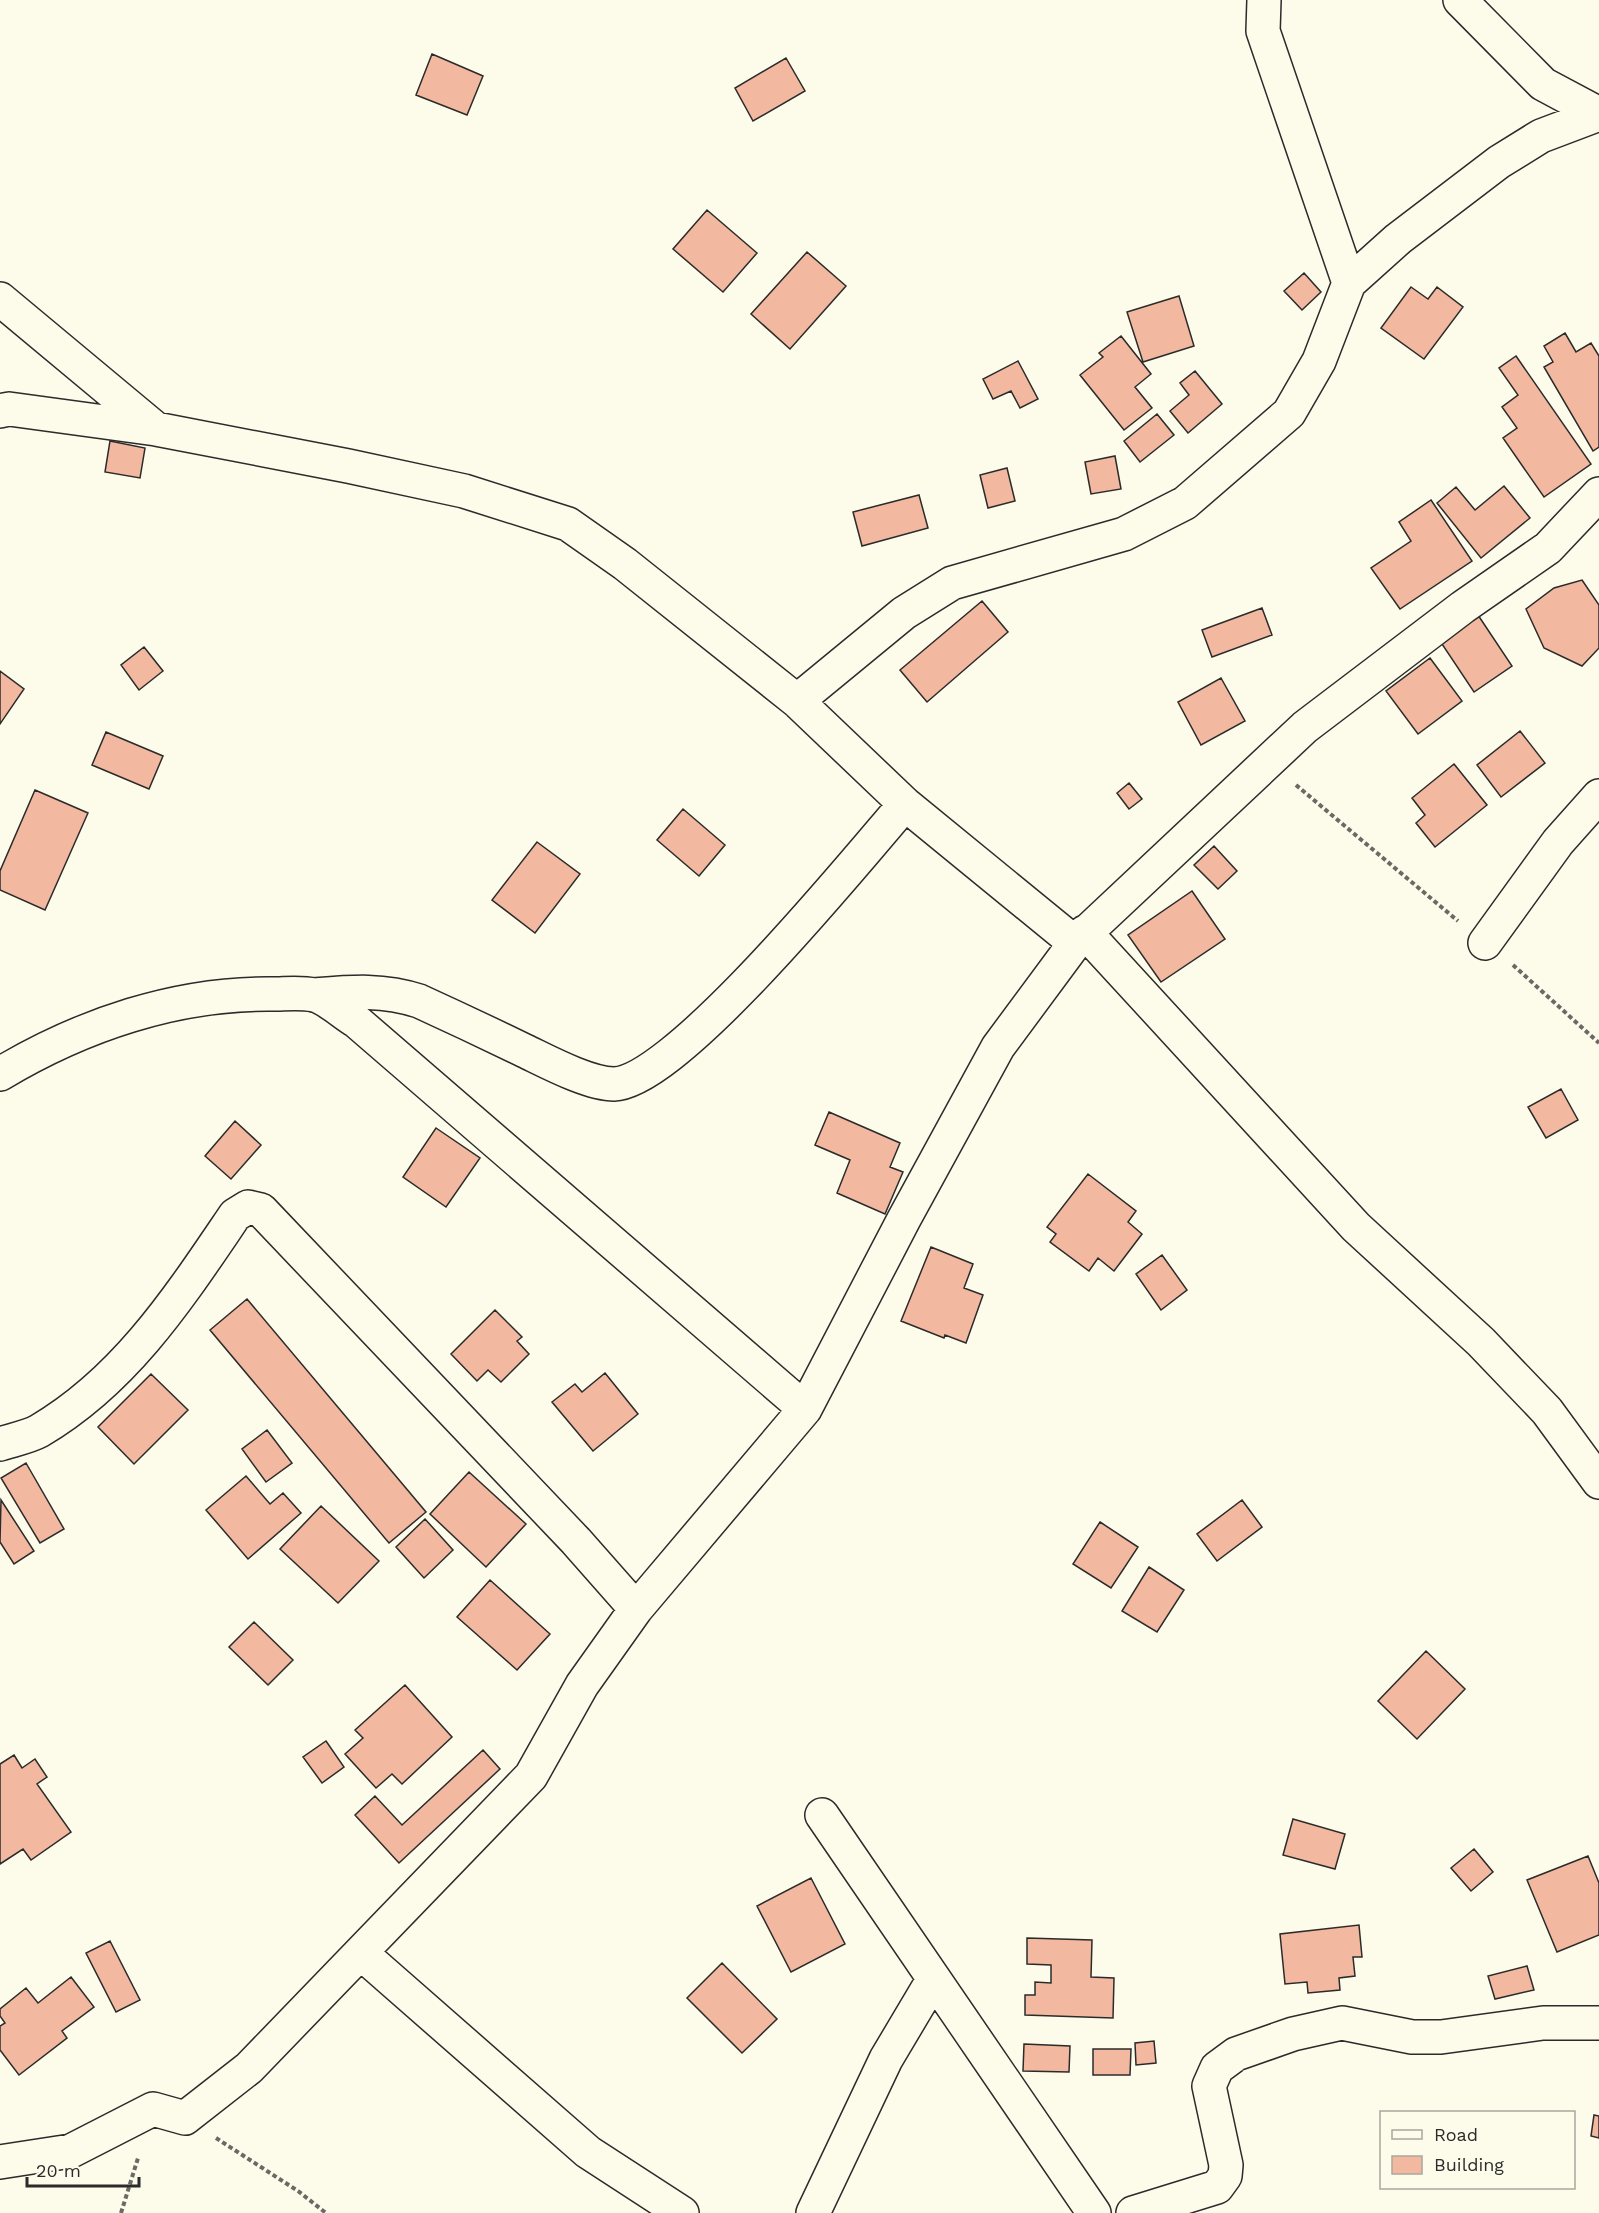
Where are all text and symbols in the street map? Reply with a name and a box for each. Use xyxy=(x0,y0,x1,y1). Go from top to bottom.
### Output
legend xyxy=(1380,2111,1575,2189)
text: Road xyxy=(1434,2124,1478,2145)
scale bar xyxy=(27,2150,140,2188)
text: Building xyxy=(1434,2154,1504,2175)
text: 20 m xyxy=(36,2160,81,2181)

